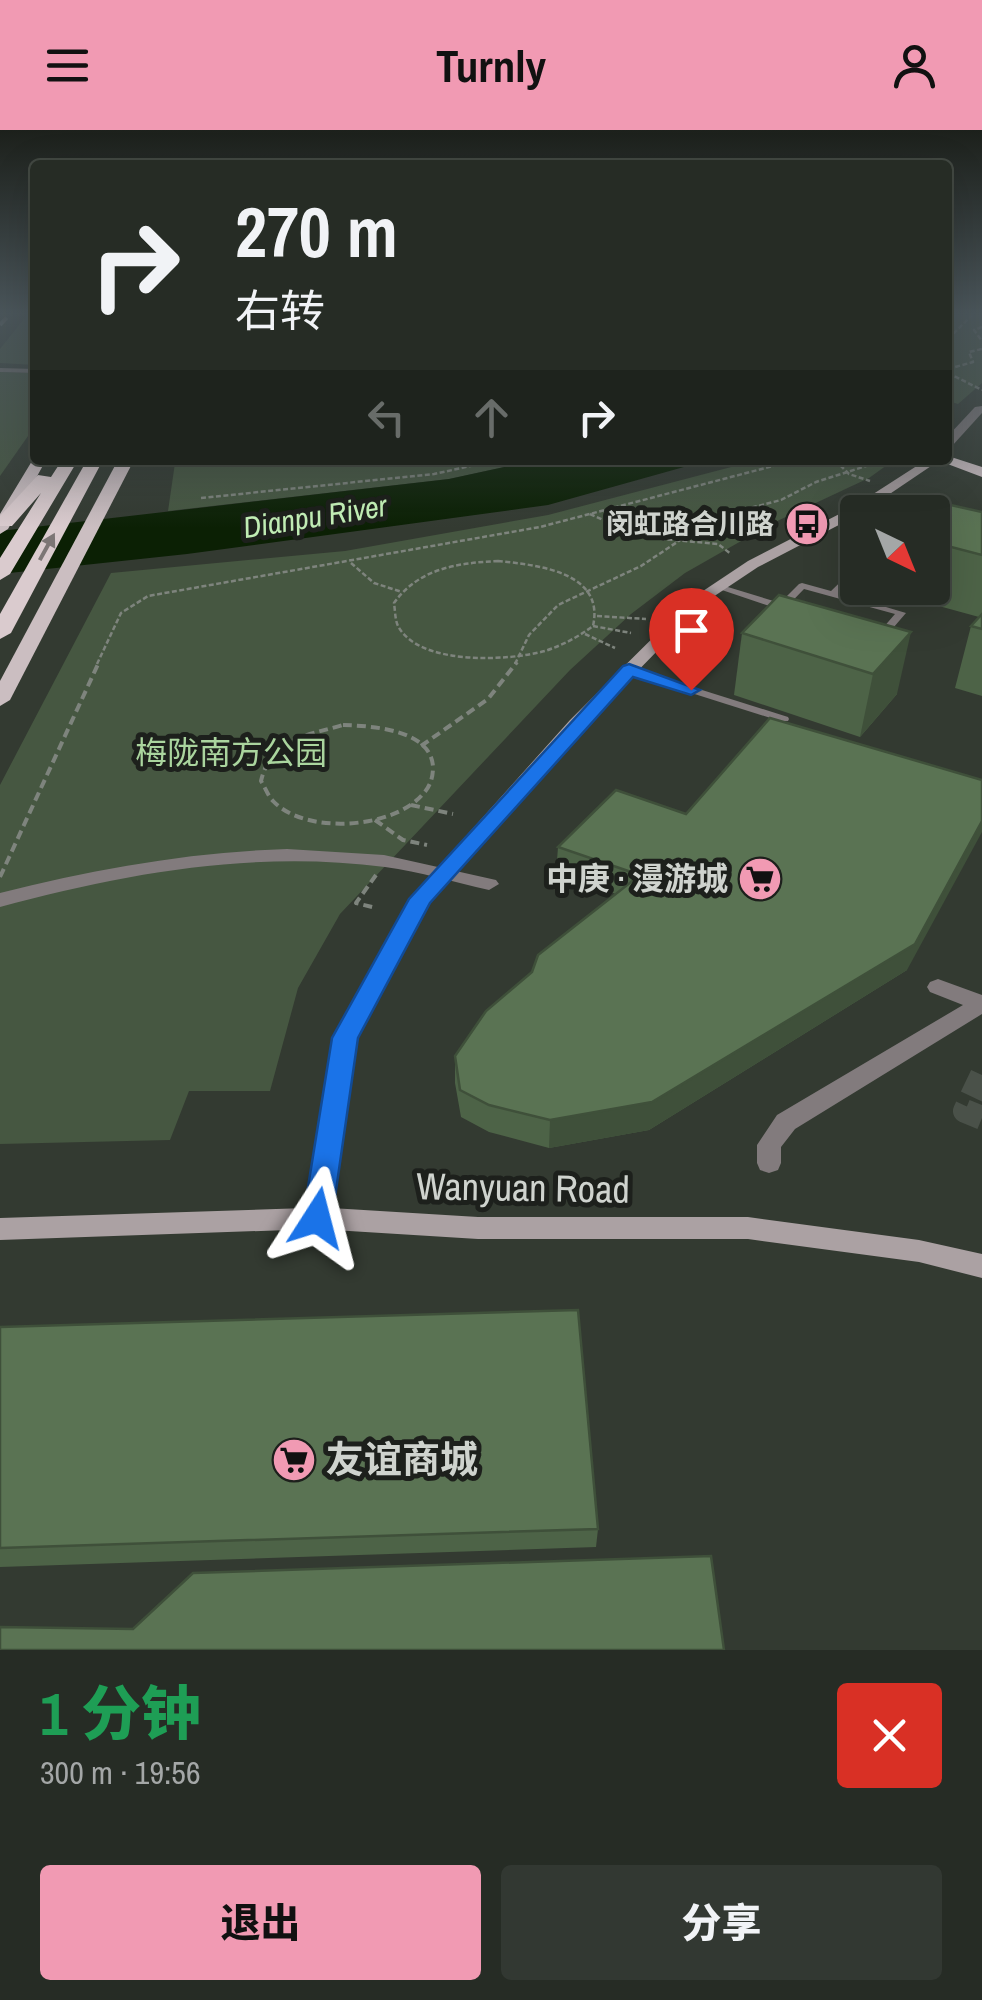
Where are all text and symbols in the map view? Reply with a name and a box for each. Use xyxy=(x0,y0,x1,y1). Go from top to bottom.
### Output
text: Turnly xyxy=(436,35,546,96)
icon: menu xyxy=(40,38,95,93)
icon: person xyxy=(887,38,942,93)
text: 270 m xyxy=(235,185,398,279)
icon: right xyxy=(70,200,200,330)
text: 右转 xyxy=(235,280,325,341)
icon: left xyxy=(359,390,414,445)
icon: ahead xyxy=(464,390,519,445)
icon: right xyxy=(569,390,624,445)
water label: Dianpu River xyxy=(240,485,390,547)
north arrow xyxy=(840,495,950,605)
map controls xyxy=(840,495,950,605)
bus stop icon: 闵虹路合川路 xyxy=(784,501,830,547)
place label: 闵虹路合川路 xyxy=(606,505,774,543)
one-way arrow xyxy=(38,533,55,562)
pin xyxy=(649,588,734,691)
icon: arrive xyxy=(664,603,719,658)
park label: 梅陇南方公园 xyxy=(135,731,327,774)
supermarket icon: 中庚 · 漫游城 xyxy=(737,856,783,902)
place label: 中庚 · 漫游城 xyxy=(546,857,728,900)
street label: Wanyuan Road xyxy=(416,1160,630,1215)
position arrow xyxy=(265,1166,369,1270)
place label: 友谊商城 xyxy=(326,1434,478,1485)
supermarket icon: 友谊商城 xyxy=(271,1437,317,1483)
text: 1 分钟 xyxy=(40,1673,201,1754)
button: close xyxy=(837,1683,942,1788)
text: 300 m · 19:56 xyxy=(40,1751,200,1794)
button: 退出 xyxy=(40,1865,481,1980)
button: 分享 xyxy=(501,1865,942,1980)

